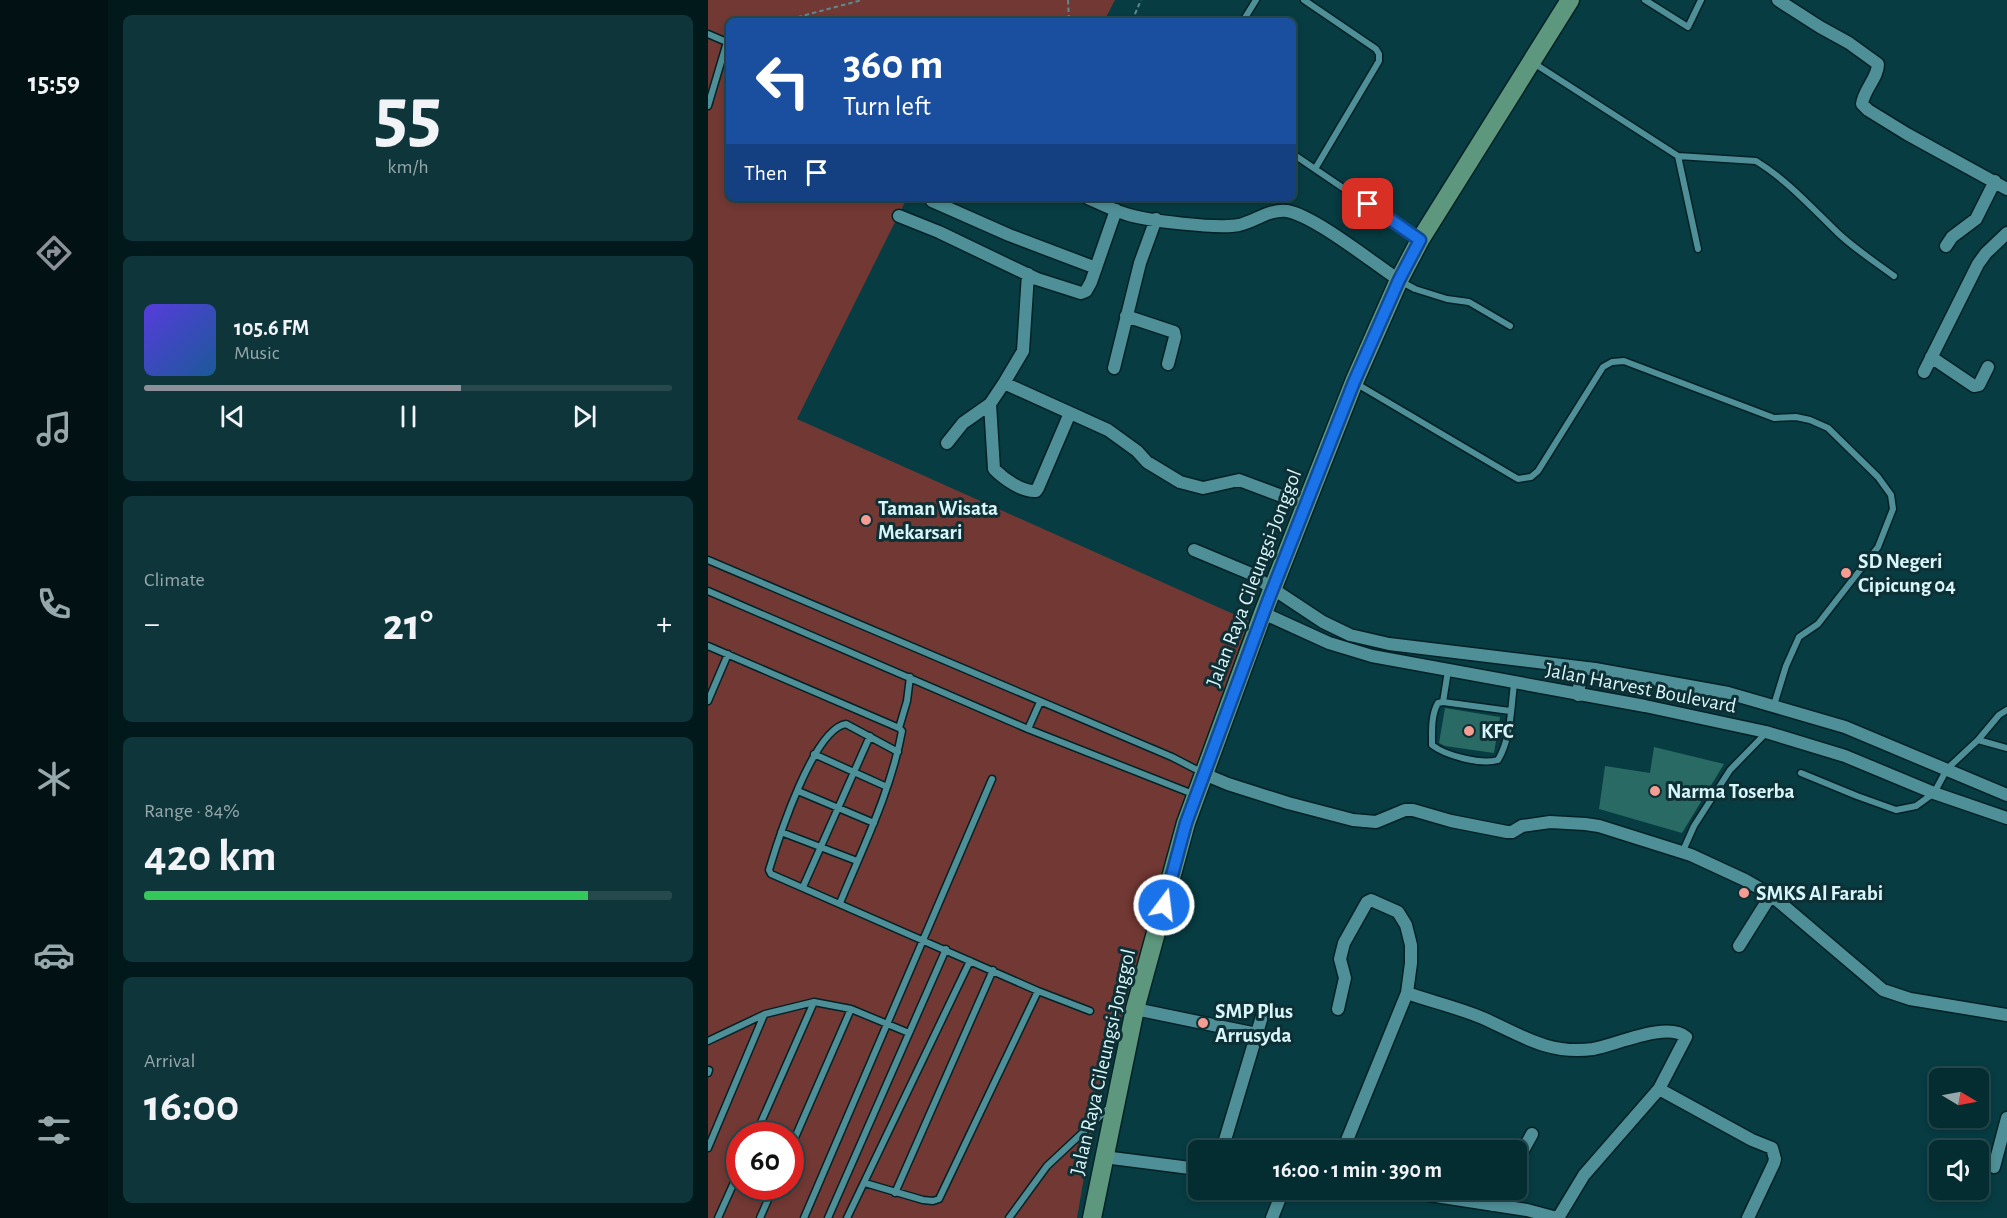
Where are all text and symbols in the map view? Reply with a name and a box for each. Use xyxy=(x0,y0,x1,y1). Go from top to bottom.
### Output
icon: left xyxy=(744,42,822,120)
text: 360 m xyxy=(843,44,944,86)
text: 15:59 xyxy=(28,69,80,96)
text: 55 xyxy=(374,77,442,155)
text: Turn left xyxy=(843,93,931,120)
icon: arrive xyxy=(800,156,833,189)
text: km/h xyxy=(387,157,429,177)
text: Then xyxy=(744,162,788,184)
pin xyxy=(1342,178,1393,229)
icon: arrive xyxy=(1351,187,1384,220)
icon: directions xyxy=(33,232,75,274)
text: 105.6 FM xyxy=(234,317,309,339)
text: Music xyxy=(234,343,280,363)
icon: previous xyxy=(216,400,249,433)
icon: pause xyxy=(392,400,425,433)
icon: next xyxy=(568,400,601,433)
icon: music xyxy=(33,408,75,450)
street label: Jalan Raya Cileungsi-Jonggol xyxy=(1203,466,1305,690)
place label: Taman Wisata Mekarsari xyxy=(878,498,998,543)
marker: Taman Wisata Mekarsari xyxy=(859,513,873,527)
place label: SD Negeri Cipicung 04 xyxy=(1858,551,1956,596)
marker: SD Negeri Cipicung 04 xyxy=(1839,566,1853,580)
text: Climate xyxy=(144,570,205,590)
icon: phone xyxy=(33,583,75,625)
text: 21° xyxy=(383,603,433,648)
text: − xyxy=(144,608,160,641)
text: + xyxy=(656,608,672,641)
street label: Jalan Harvest Boulevard xyxy=(1544,659,1738,717)
place label: KFC xyxy=(1481,721,1514,742)
marker: KFC xyxy=(1462,724,1476,738)
icon: climate xyxy=(33,758,75,800)
place label: Narma Toserba xyxy=(1667,781,1795,802)
marker: Narma Toserba xyxy=(1648,784,1662,798)
text: Range · 84% xyxy=(144,801,240,821)
text: 420 km xyxy=(144,834,277,879)
position arrow xyxy=(1132,873,1196,937)
place label: SMKS Al Farabi xyxy=(1756,883,1883,904)
marker: SMKS Al Farabi xyxy=(1737,886,1751,900)
icon: car xyxy=(33,934,75,976)
street label: Jalan Raya Cileungsi-Jonggol xyxy=(1067,947,1139,1177)
place label: SMP Plus Arrusyda xyxy=(1215,1001,1293,1046)
marker: SMP Plus Arrusyda xyxy=(1196,1016,1210,1030)
text: Arrival xyxy=(144,1051,195,1071)
north arrow xyxy=(1929,1068,1989,1128)
map controls xyxy=(1929,1068,1989,1200)
text: 16:00 xyxy=(144,1084,239,1129)
icon: filters xyxy=(33,1109,75,1151)
speed limit sign: 60 xyxy=(726,1122,804,1200)
button: sound xyxy=(1929,1140,1989,1200)
text: 16:00 · 1 min · 390 m xyxy=(1273,1159,1442,1181)

